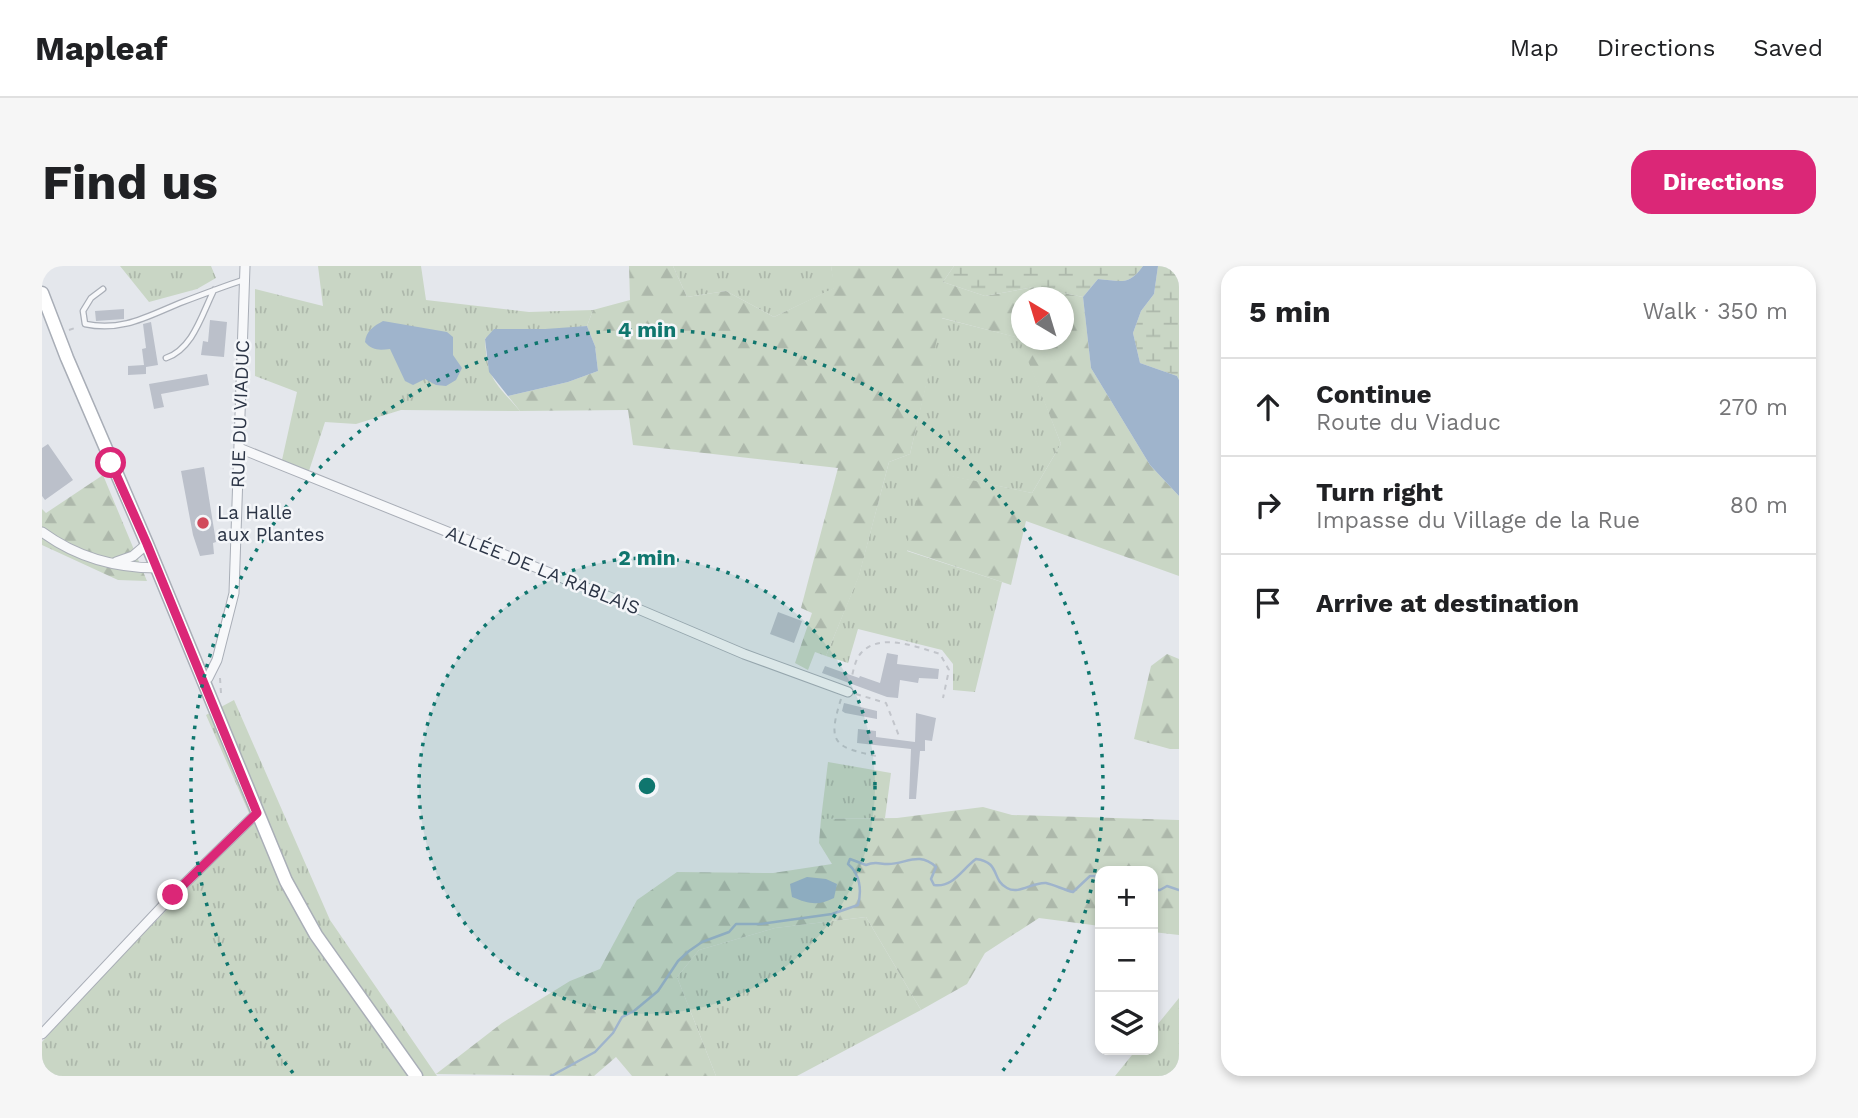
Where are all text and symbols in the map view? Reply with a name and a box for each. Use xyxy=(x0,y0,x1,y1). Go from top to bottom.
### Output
text: Mapleaf xyxy=(35,29,167,68)
text: Map xyxy=(1510,34,1559,62)
text: Directions xyxy=(1597,34,1715,62)
text: Saved xyxy=(1753,34,1823,62)
button: Directions xyxy=(1631,150,1816,214)
text: Find us xyxy=(42,153,218,211)
north arrow xyxy=(1011,287,1074,350)
text: 5 min xyxy=(1249,294,1331,329)
text: Walk · 350 m xyxy=(1642,298,1788,325)
text: 4 min xyxy=(618,317,676,342)
street label: RUE DU VIADUC xyxy=(226,339,254,489)
text: Continue xyxy=(1316,379,1432,409)
icon: ahead xyxy=(1249,388,1287,426)
text: 270 m xyxy=(1719,394,1788,421)
text: Route du Viaduc xyxy=(1316,409,1501,436)
route start xyxy=(95,447,126,478)
text: Turn right xyxy=(1316,477,1443,507)
icon: right xyxy=(1249,486,1287,524)
text: 80 m xyxy=(1730,492,1788,519)
place label: La Halle aux Plantes xyxy=(217,501,324,546)
text: Impasse du Village de la Rue xyxy=(1316,507,1640,534)
marker: La Halle aux Plantes xyxy=(195,515,211,531)
street label: ALLÉE DE LA RABLAIS xyxy=(443,521,643,619)
text: 2 min xyxy=(618,545,676,570)
icon: arrive xyxy=(1249,584,1287,622)
text: Arrive at destination xyxy=(1316,588,1579,618)
centre of rings xyxy=(635,774,659,798)
map controls xyxy=(1095,866,1158,1055)
button: + xyxy=(1095,866,1158,929)
route end xyxy=(157,879,188,910)
button: − xyxy=(1095,929,1158,992)
button: layers xyxy=(1095,992,1158,1055)

